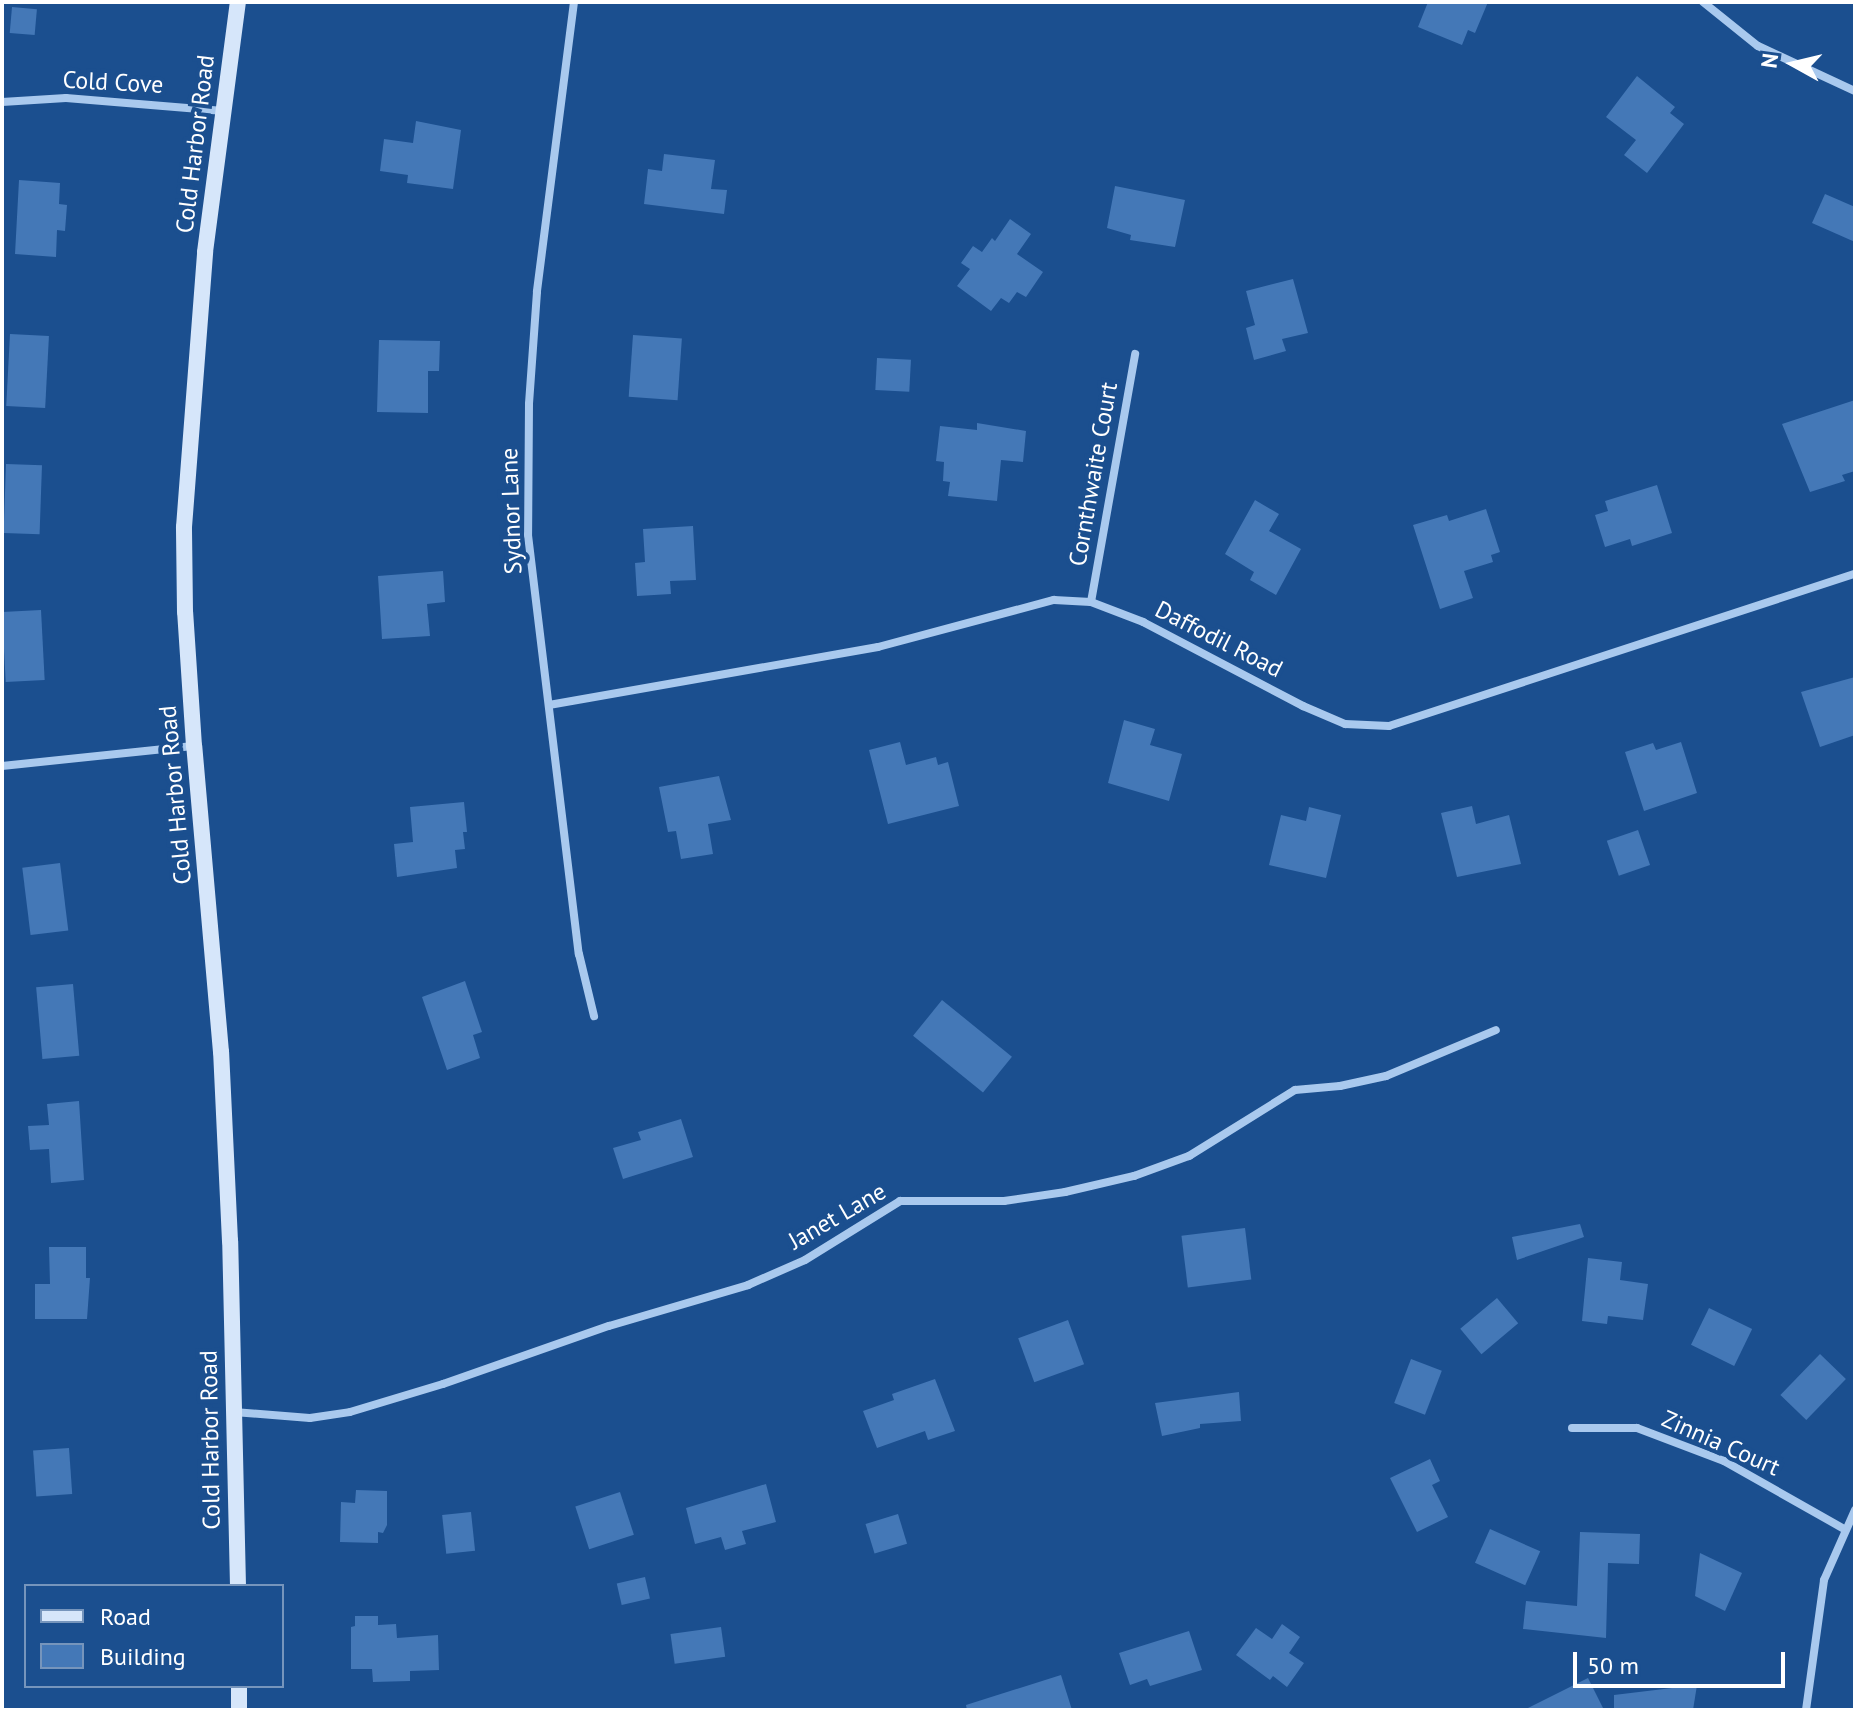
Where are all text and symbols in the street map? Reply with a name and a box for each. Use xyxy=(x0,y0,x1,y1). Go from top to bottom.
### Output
north arrow xyxy=(1753,24,1833,104)
text: N xyxy=(1754,52,1784,70)
street label: Cold Harbor Road xyxy=(170,53,220,235)
street label: Cold Cove xyxy=(62,65,164,99)
street label: Cornthwaite Court xyxy=(1063,380,1123,568)
street label: Sydnor Lane xyxy=(494,447,528,575)
street label: Daffodil Road xyxy=(1151,595,1287,683)
street label: Cold Harbor Road xyxy=(153,704,197,886)
street label: Janet Lane xyxy=(783,1177,891,1255)
street label: Cold Harbor Road xyxy=(194,1350,226,1530)
street label: Zinnia Court xyxy=(1658,1404,1784,1482)
legend xyxy=(24,1584,284,1688)
text: Road xyxy=(100,1601,151,1632)
scale bar xyxy=(1577,1636,1789,1686)
text: Building xyxy=(100,1641,186,1672)
text: 50 m xyxy=(1587,1650,1639,1681)

